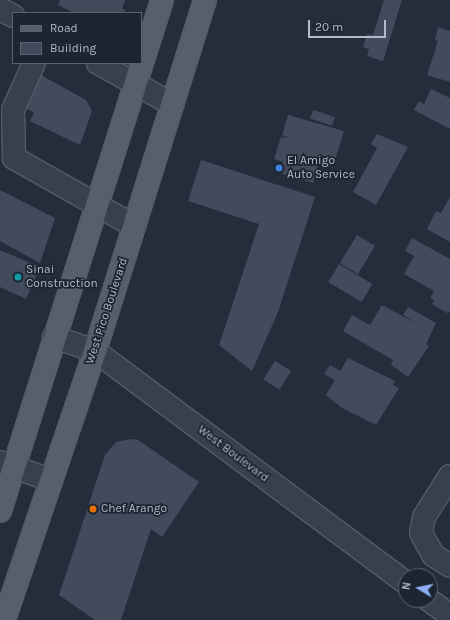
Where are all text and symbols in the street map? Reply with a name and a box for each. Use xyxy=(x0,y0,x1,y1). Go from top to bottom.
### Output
legend xyxy=(12,12,142,64)
scale bar xyxy=(310,12,388,38)
text: 20 m xyxy=(315,20,343,34)
text: Road xyxy=(50,21,78,35)
text: Building xyxy=(50,41,96,55)
place label: El Amigo Auto Service xyxy=(287,154,355,182)
marker: El Amigo Auto Service xyxy=(274,163,284,173)
street label: West Pico Boulevard xyxy=(83,256,131,366)
place label: Sinai Construction xyxy=(26,263,98,291)
marker: Sinai Construction xyxy=(13,272,23,282)
street label: West Boulevard xyxy=(195,423,271,485)
place label: Chef Arango xyxy=(101,502,167,516)
marker: Chef Arango xyxy=(88,504,98,514)
north arrow xyxy=(398,568,438,608)
text: N xyxy=(400,581,414,591)

